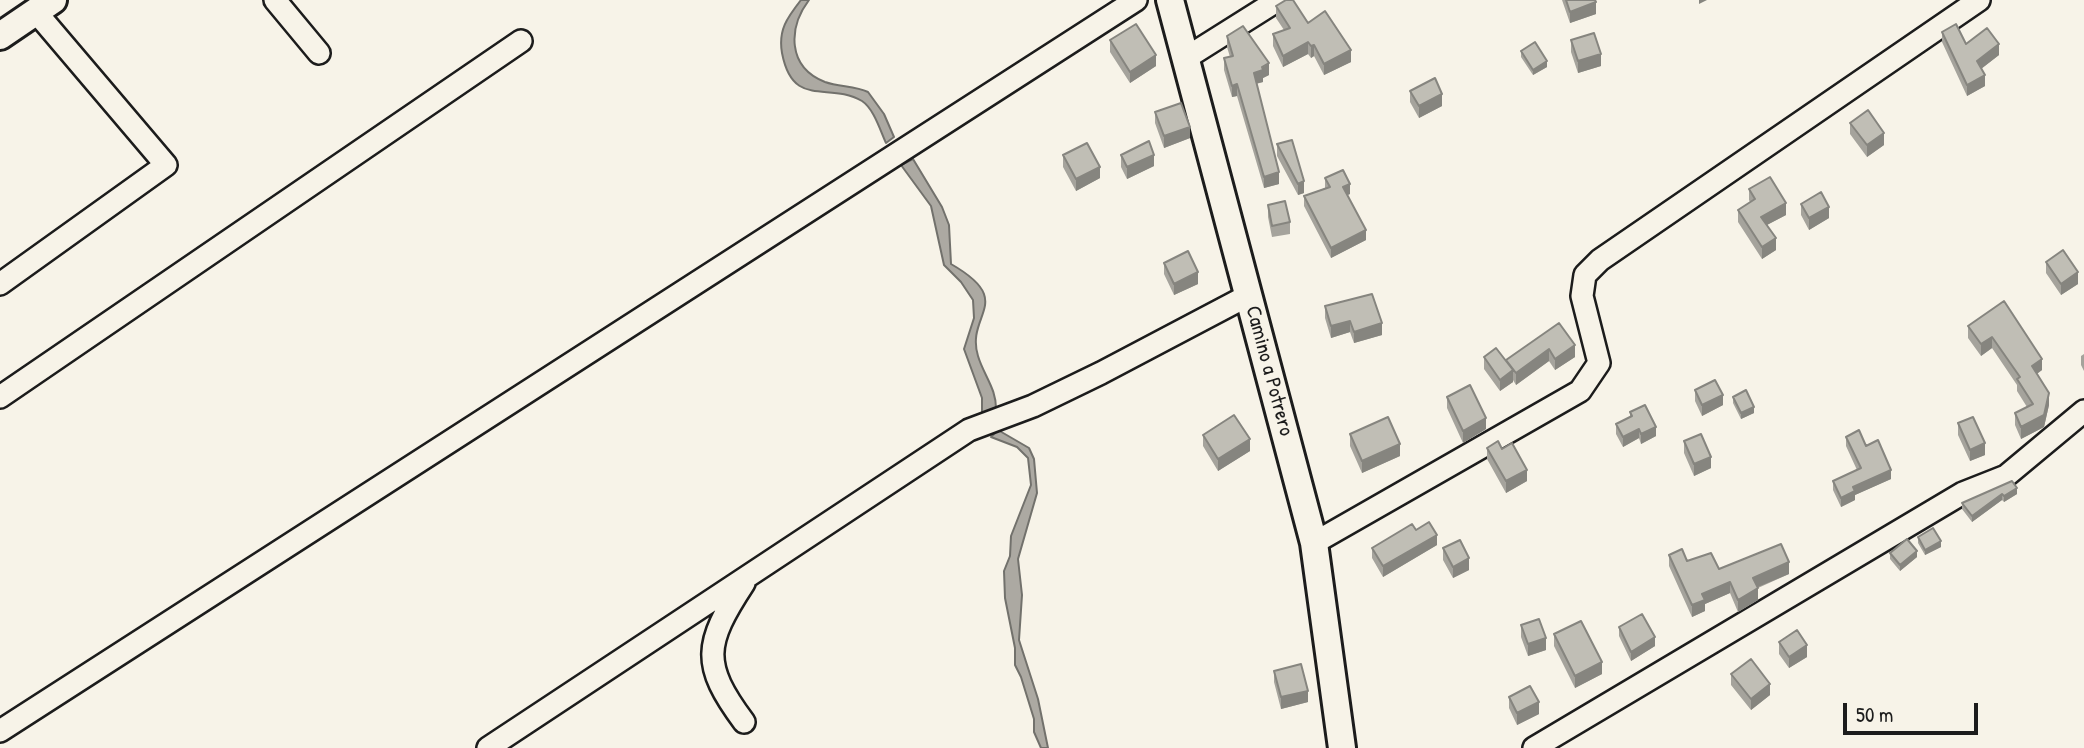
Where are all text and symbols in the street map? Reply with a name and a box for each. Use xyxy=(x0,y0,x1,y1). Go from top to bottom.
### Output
street label: Camino a Potrero xyxy=(1240,303,1298,439)
scale bar xyxy=(1846,688,1981,732)
text: 50 m xyxy=(1856,700,1893,729)

